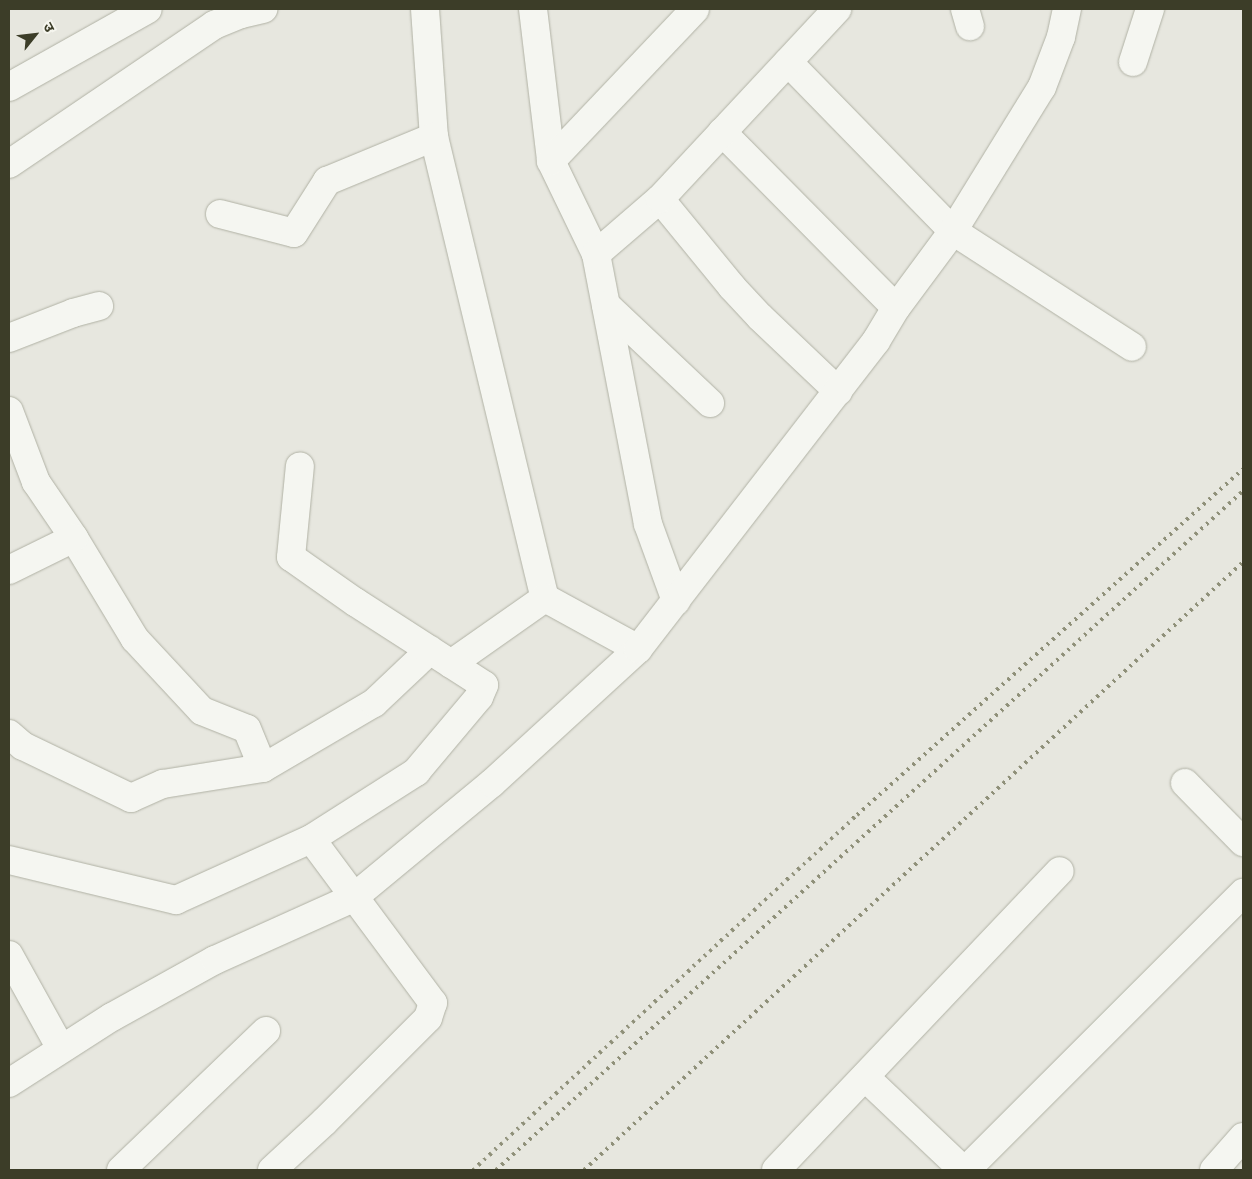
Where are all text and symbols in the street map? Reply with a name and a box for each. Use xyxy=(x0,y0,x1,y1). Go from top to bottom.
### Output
north arrow xyxy=(10,10,60,60)
text: उ xyxy=(39,20,58,35)

